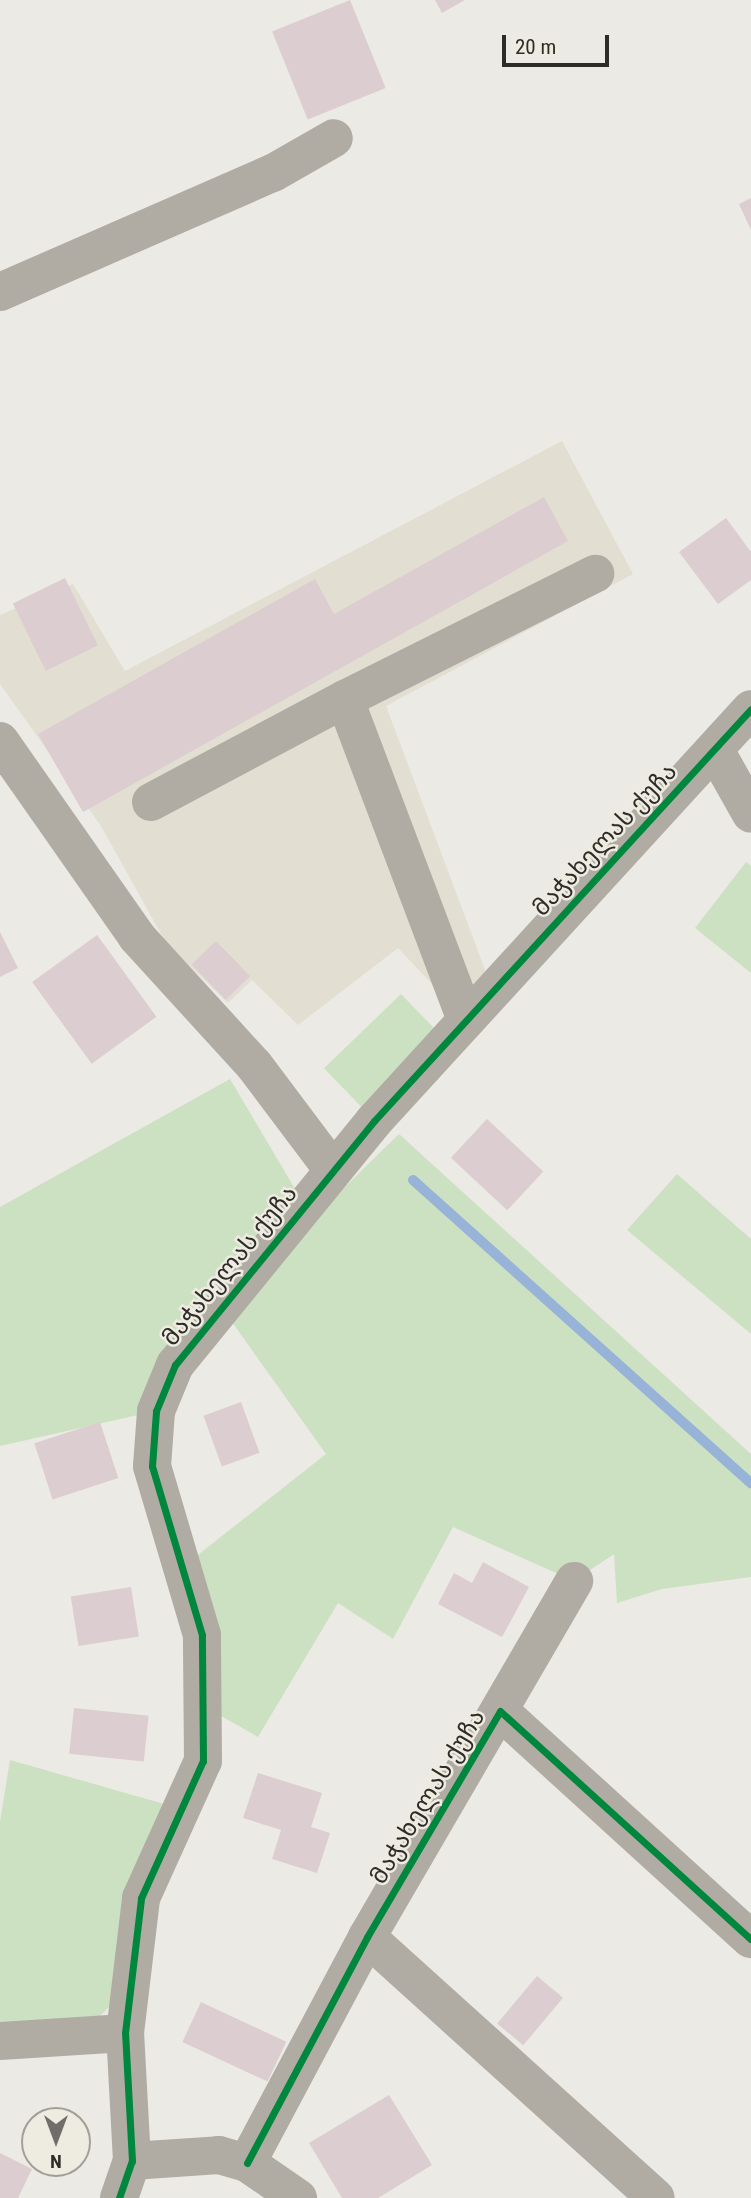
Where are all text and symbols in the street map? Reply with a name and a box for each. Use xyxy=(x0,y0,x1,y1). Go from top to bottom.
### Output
scale bar xyxy=(506,21,613,65)
text: 20 m xyxy=(515,35,556,59)
street label: მაჭახელას ქუჩა xyxy=(527,758,683,922)
street label: მაჭახელას ქუჩა xyxy=(156,1180,304,1352)
street label: მაჭახელას ქუჩა xyxy=(365,1705,491,1889)
north arrow xyxy=(21,2107,91,2177)
text: N xyxy=(50,2150,62,2173)

